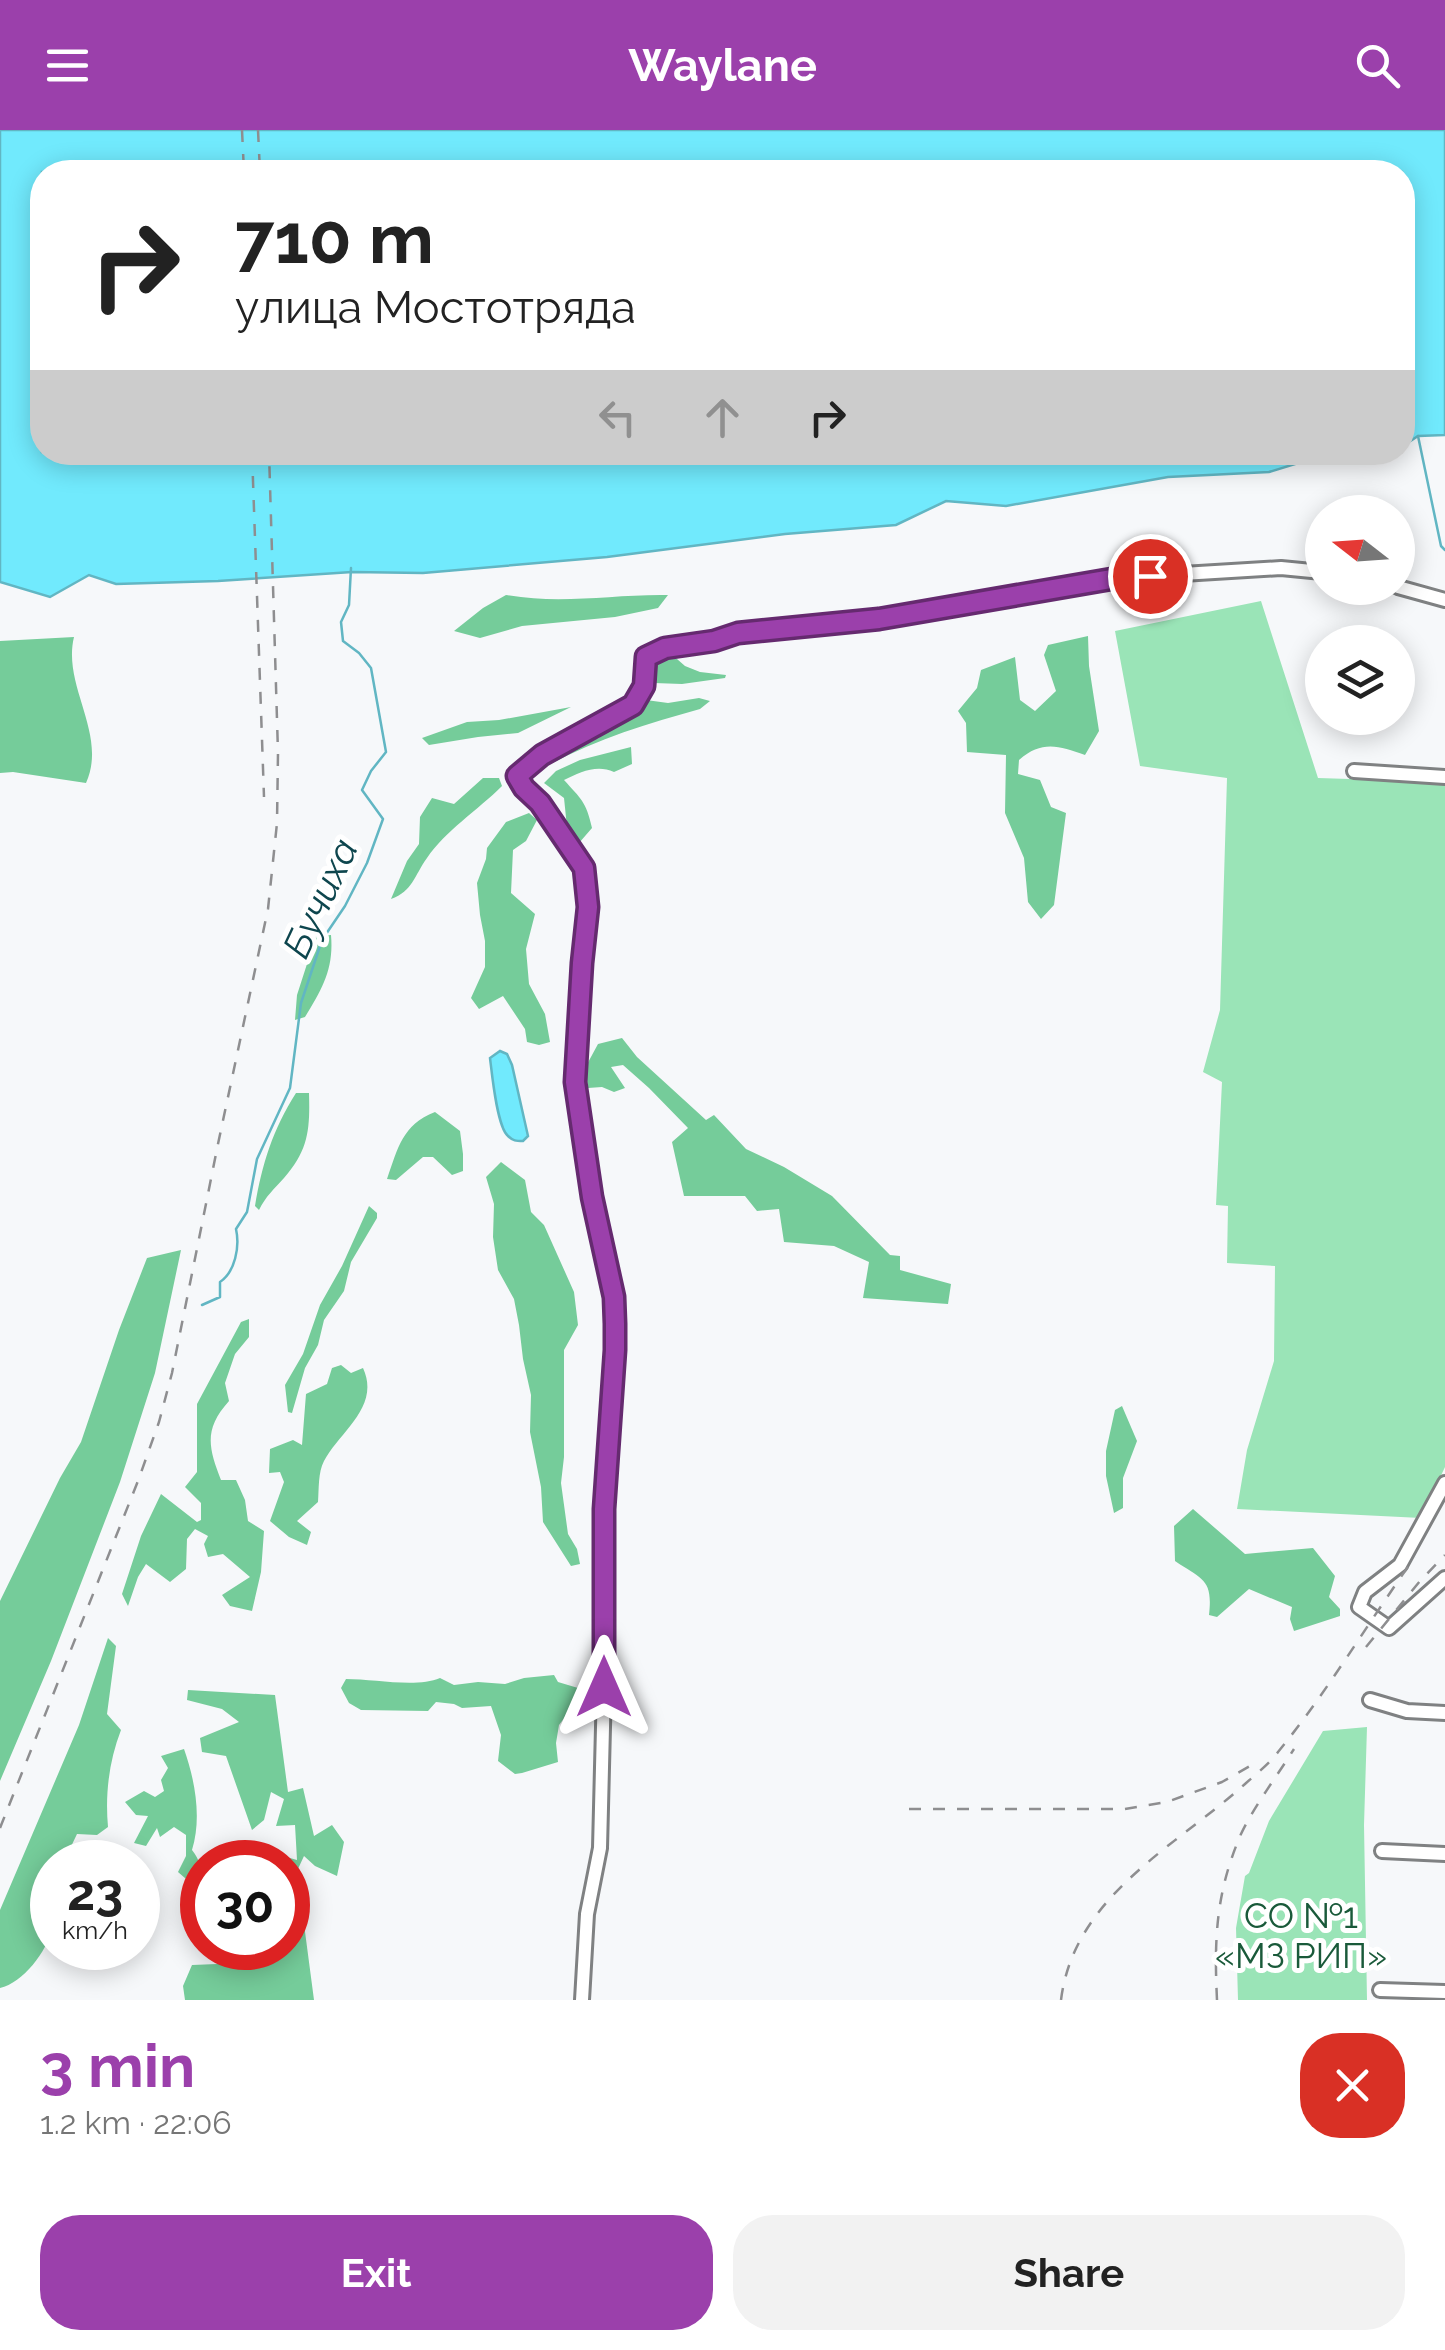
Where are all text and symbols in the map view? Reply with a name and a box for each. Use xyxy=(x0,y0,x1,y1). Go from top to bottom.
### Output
icon: menu xyxy=(40,38,95,93)
icon: search xyxy=(1350,38,1405,93)
text: Waylane xyxy=(628,39,817,92)
text: 710 m xyxy=(235,197,434,279)
icon: right xyxy=(70,200,200,330)
text: улица Мостотряда xyxy=(235,281,636,334)
icon: left xyxy=(590,390,645,445)
icon: ahead xyxy=(695,390,750,445)
icon: right xyxy=(800,390,855,445)
north arrow xyxy=(1305,495,1415,605)
map controls xyxy=(1305,495,1415,735)
pin xyxy=(1108,534,1193,619)
icon: arrive xyxy=(1123,549,1178,604)
button: layers xyxy=(1305,625,1415,735)
water label: Бучиха xyxy=(273,832,367,964)
position arrow xyxy=(552,1635,656,1739)
speed limit sign: 30 xyxy=(180,1840,310,1970)
text: 23 xyxy=(67,1863,123,1922)
park label: СО №1 «МЗ РИП» xyxy=(1215,1895,1387,1976)
text: km/h xyxy=(62,1915,128,1945)
text: 3 min xyxy=(40,2031,195,2101)
button: close xyxy=(1300,2033,1405,2138)
text: 1.2 km · 22:06 xyxy=(40,2104,232,2141)
button: Exit xyxy=(40,2215,713,2330)
button: Share xyxy=(733,2215,1405,2330)

